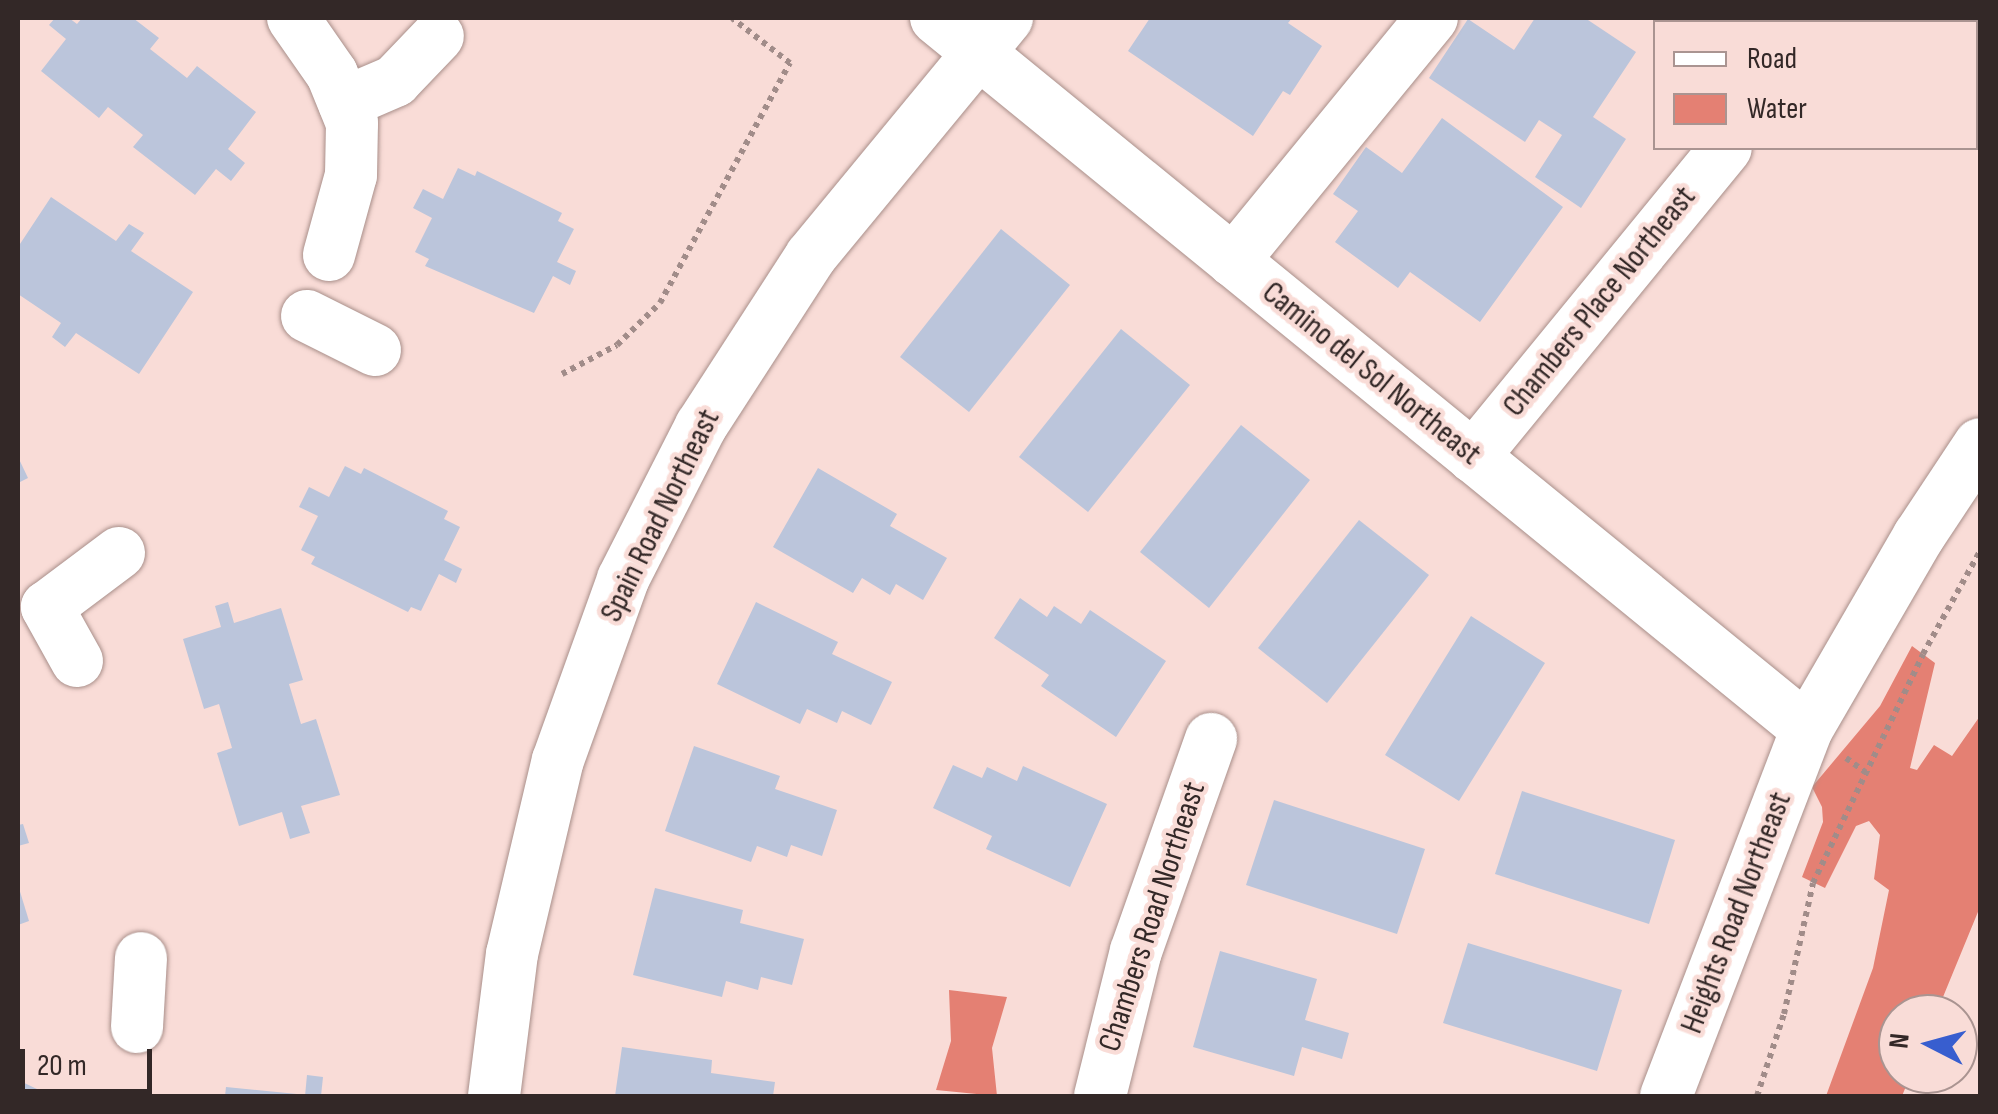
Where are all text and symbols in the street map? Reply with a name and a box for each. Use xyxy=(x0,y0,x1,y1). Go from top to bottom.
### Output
legend xyxy=(1653,20,1978,150)
text: Road xyxy=(1747,41,1797,77)
text: Water xyxy=(1747,91,1807,127)
street label: Chambers Place Northeast xyxy=(1495,179,1705,425)
street label: Camino del Sol Northeast xyxy=(1254,274,1488,474)
street label: Spain Road Northeast xyxy=(593,404,729,628)
street label: Chambers Road Northeast xyxy=(1091,777,1215,1057)
street label: Heights Road Northeast xyxy=(1673,787,1801,1039)
north arrow xyxy=(1878,994,1978,1094)
scale bar xyxy=(25,1029,158,1091)
text: N xyxy=(1882,1032,1917,1050)
text: 20 m xyxy=(37,1048,87,1084)

